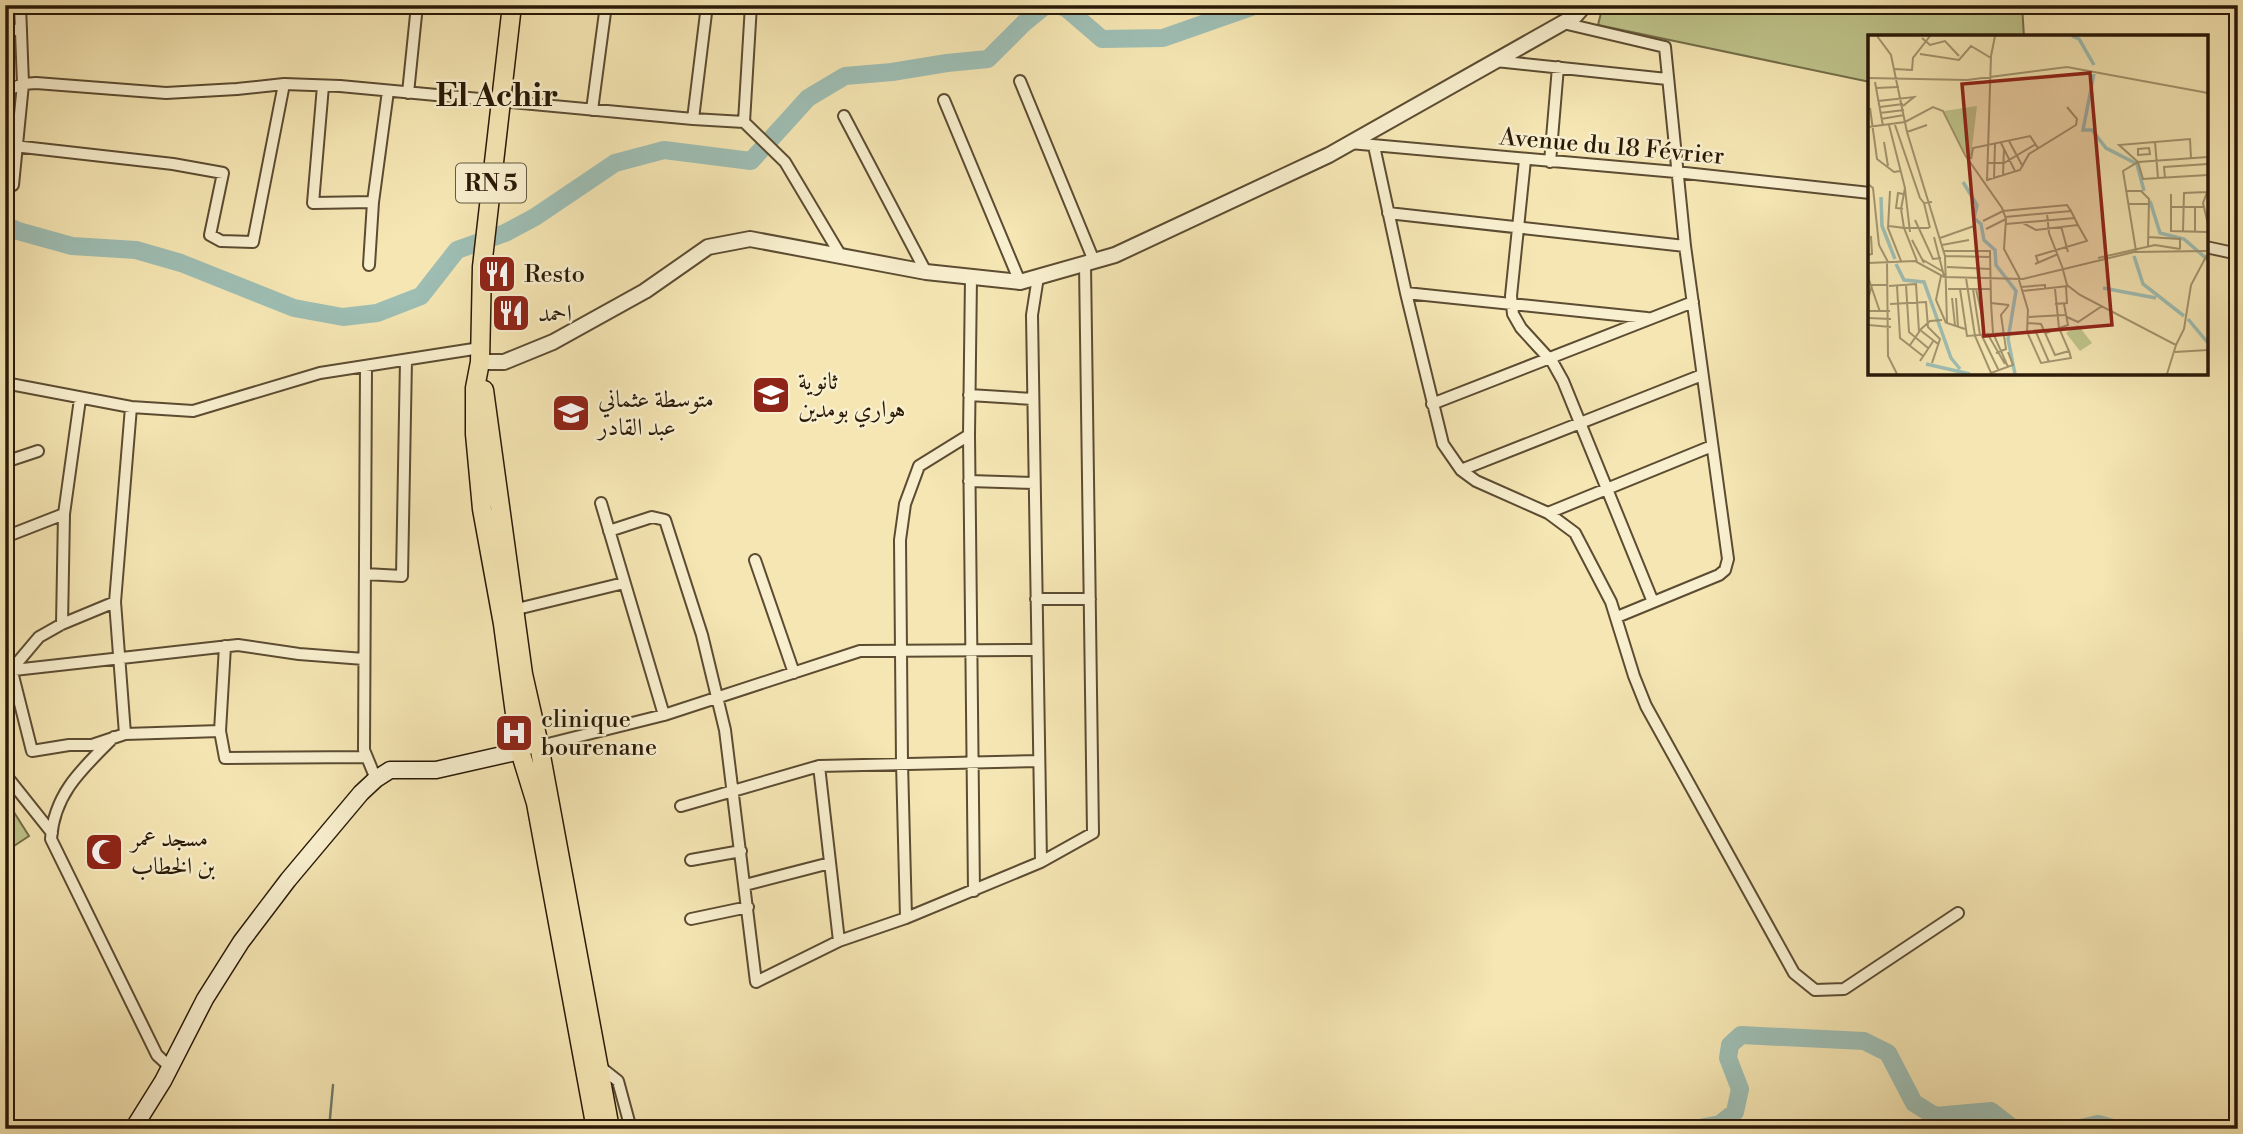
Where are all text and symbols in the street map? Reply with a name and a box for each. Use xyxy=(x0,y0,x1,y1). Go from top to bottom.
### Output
inset map xyxy=(1868,35,2208,374)
district label: El Achir xyxy=(436,76,558,116)
street label: Avenue du 18 Février xyxy=(1497,122,1725,172)
road number: RN 5 xyxy=(456,164,526,202)
restaurant icon: Resto xyxy=(476,253,518,295)
place label: Resto xyxy=(524,260,585,290)
restaurant icon: احمد xyxy=(490,292,532,334)
place label: احمد xyxy=(538,299,572,329)
place label: ثانوية هواري بومدين xyxy=(798,367,906,428)
school or university icon: ثانوية هواري بومدين xyxy=(750,374,792,416)
place label: متوسطة عثماني عبد القادر xyxy=(596,385,714,443)
school or university icon: متوسطة عثماني عبد القادر xyxy=(550,392,592,434)
place label: clinique bourenane xyxy=(541,705,657,763)
hospital icon: clinique bourenane xyxy=(493,712,535,754)
place label: مسجد عمر بن الخطاب xyxy=(128,824,216,882)
mosque icon: مسجد عمر بن الخطاب xyxy=(83,831,125,873)

